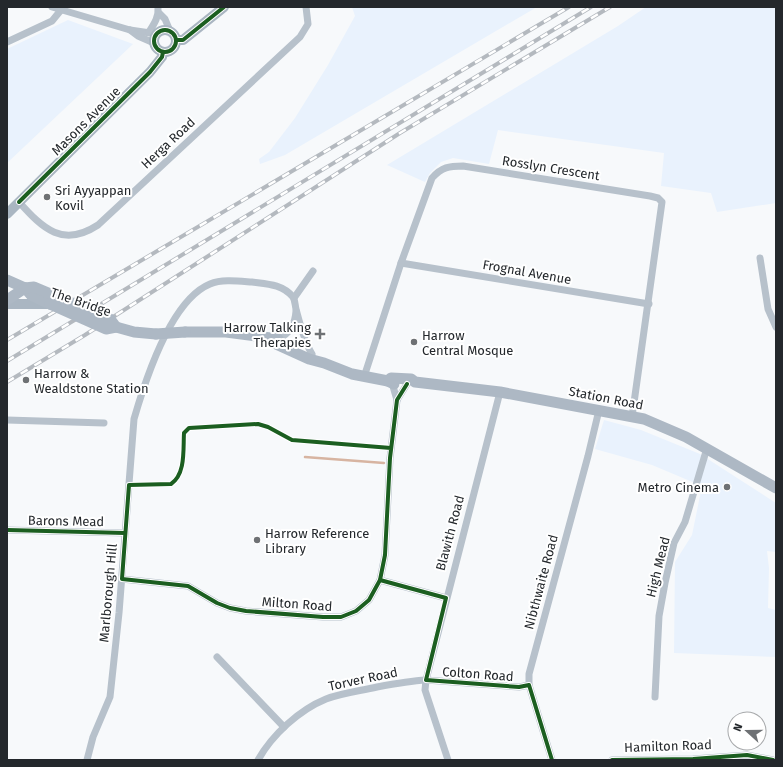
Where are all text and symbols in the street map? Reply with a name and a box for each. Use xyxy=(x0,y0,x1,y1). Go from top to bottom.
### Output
street label: Masons Avenue xyxy=(49,84,123,158)
street label: Herga Road xyxy=(138,114,198,172)
street label: Rosslyn Crescent xyxy=(501,153,601,183)
place label: Sri Ayyappan Kovil xyxy=(55,183,131,213)
marker: Sri Ayyappan Kovil xyxy=(42,192,52,202)
street label: Frognal Avenue xyxy=(481,257,573,287)
street label: The Bridge xyxy=(49,285,113,319)
place label: Harrow Talking Therapies xyxy=(224,320,311,350)
marker: Harrow Talking Therapies xyxy=(314,328,326,340)
place label: Harrow Central Mosque xyxy=(422,328,513,358)
marker: Harrow Central Mosque xyxy=(409,337,419,347)
place label: Harrow & Wealdstone Station xyxy=(34,366,149,396)
marker: Harrow & Wealdstone Station xyxy=(21,375,31,385)
street label: Station Road xyxy=(567,383,645,413)
place label: Metro Cinema xyxy=(638,480,719,495)
marker: Metro Cinema xyxy=(722,482,732,492)
street label: Blawith Road xyxy=(433,494,467,572)
street label: Barons Mead xyxy=(28,513,104,529)
place label: Harrow Reference Library xyxy=(265,526,369,556)
street label: Nibthwaite Road xyxy=(521,533,561,631)
marker: Harrow Reference Library xyxy=(252,535,262,545)
street label: High Mead xyxy=(643,535,673,599)
street label: Marlborough Hill xyxy=(96,543,120,643)
street label: Milton Road xyxy=(261,594,333,614)
street label: Torver Road xyxy=(327,664,399,694)
street label: Colton Road xyxy=(442,664,514,684)
north arrow xyxy=(727,711,767,751)
text: N xyxy=(731,722,746,733)
street label: Hamilton Road xyxy=(624,737,712,755)

